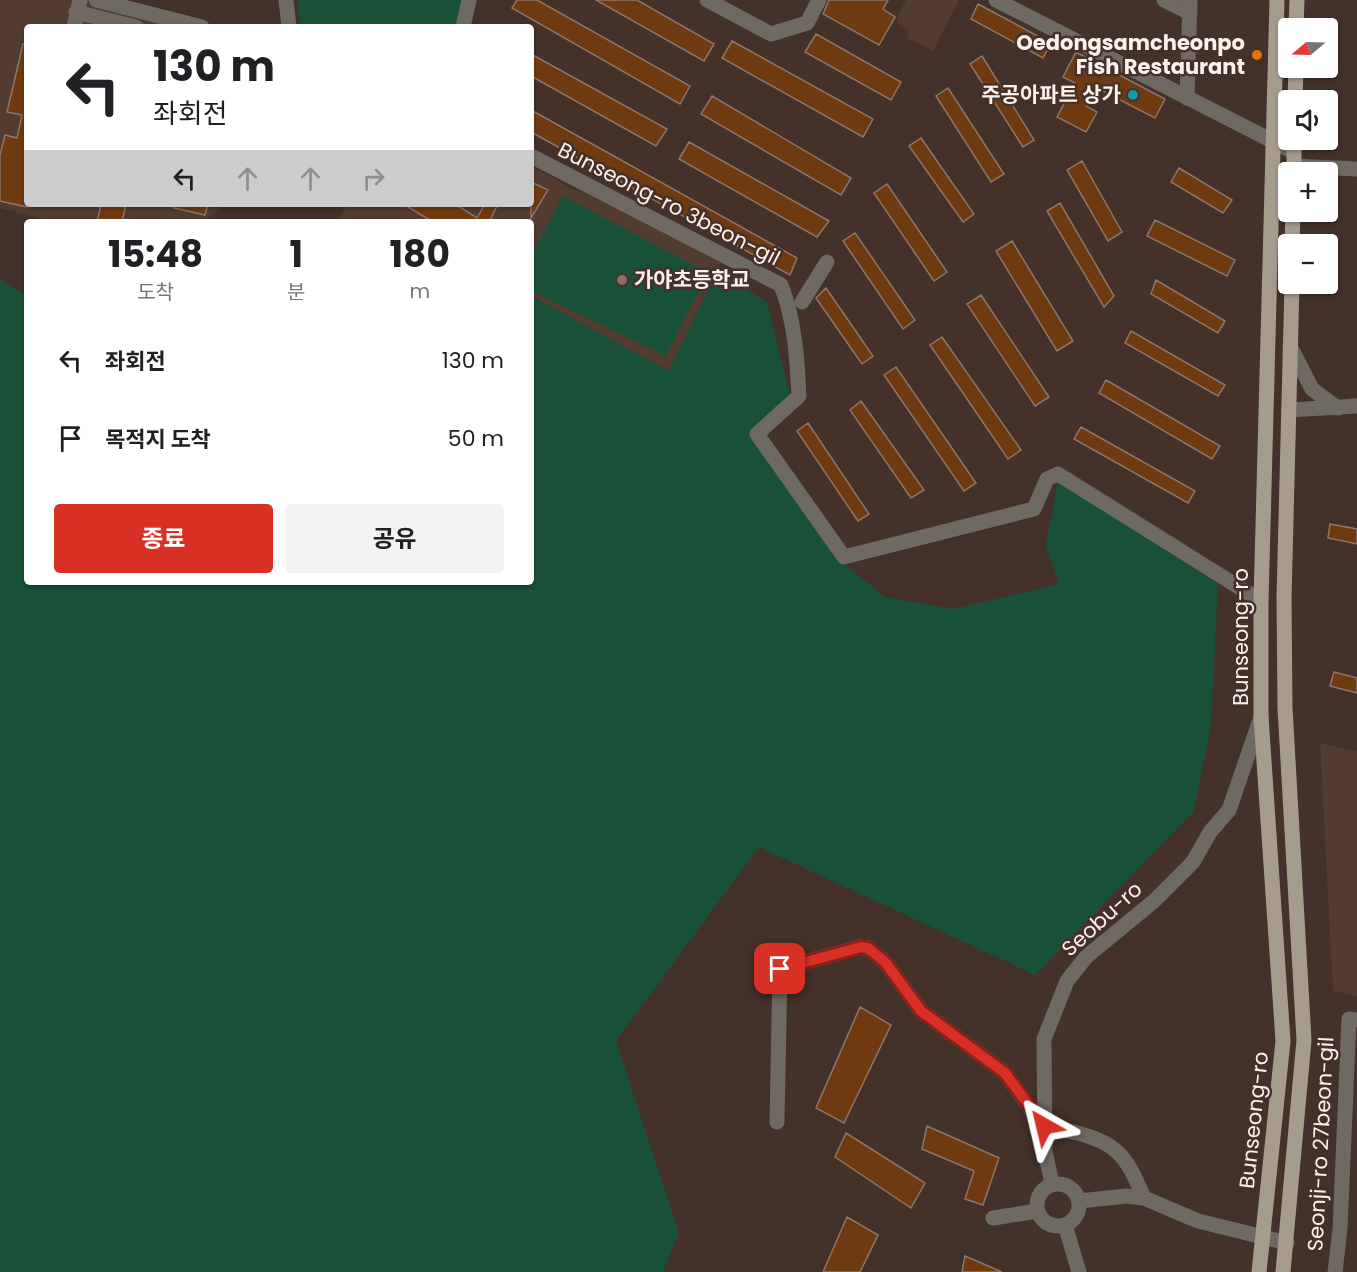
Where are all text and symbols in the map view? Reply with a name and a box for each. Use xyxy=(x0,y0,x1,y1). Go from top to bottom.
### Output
north arrow xyxy=(1278,18,1338,78)
map controls xyxy=(1278,18,1338,294)
place label: Oedongsamcheonpo Fish Restaurant xyxy=(1016,28,1245,81)
text: 130 m xyxy=(153,37,275,96)
icon: left xyxy=(54,48,132,126)
marker: Oedongsamcheonpo Fish Restaurant xyxy=(1250,48,1264,62)
place label: 주공아파트 상가 xyxy=(981,80,1121,109)
marker: 주공아파트 상가 xyxy=(1126,88,1140,102)
button: sound xyxy=(1278,90,1338,150)
text: 좌회전 xyxy=(153,95,228,132)
street label: Bunseong-ro 3beon-gil xyxy=(553,135,785,272)
icon: left xyxy=(168,162,201,195)
icon: ahead xyxy=(231,162,264,195)
icon: ahead xyxy=(294,162,327,195)
icon: right xyxy=(357,162,390,195)
button: + xyxy=(1278,162,1338,222)
text: 15:48 xyxy=(108,229,203,280)
text: 1 xyxy=(289,229,303,280)
text: 180 xyxy=(390,229,450,280)
button: − xyxy=(1278,234,1338,294)
place label: 가야초등학교 xyxy=(634,265,750,294)
marker: 가야초등학교 xyxy=(615,273,629,287)
text: m xyxy=(409,277,430,305)
text: 도착 xyxy=(137,278,174,306)
text: 분 xyxy=(287,278,305,306)
icon: left xyxy=(54,344,87,377)
text: 130 m xyxy=(442,345,504,376)
text: 좌회전 xyxy=(105,346,166,377)
icon: arrive xyxy=(54,422,87,455)
text: 50 m xyxy=(448,423,504,454)
text: 목적지 도착 xyxy=(105,424,211,455)
button: 종료 xyxy=(54,504,273,573)
button: 공유 xyxy=(285,504,504,573)
street label: Bunseong-ro xyxy=(1226,568,1255,706)
street label: Seobu-ro xyxy=(1055,875,1148,963)
pin xyxy=(754,943,805,994)
icon: arrive xyxy=(763,952,796,985)
street label: Seonji-ro 27beon-gil xyxy=(1300,1036,1341,1252)
street label: Bunseong-ro xyxy=(1232,1050,1275,1190)
position arrow xyxy=(1012,1094,1076,1158)

